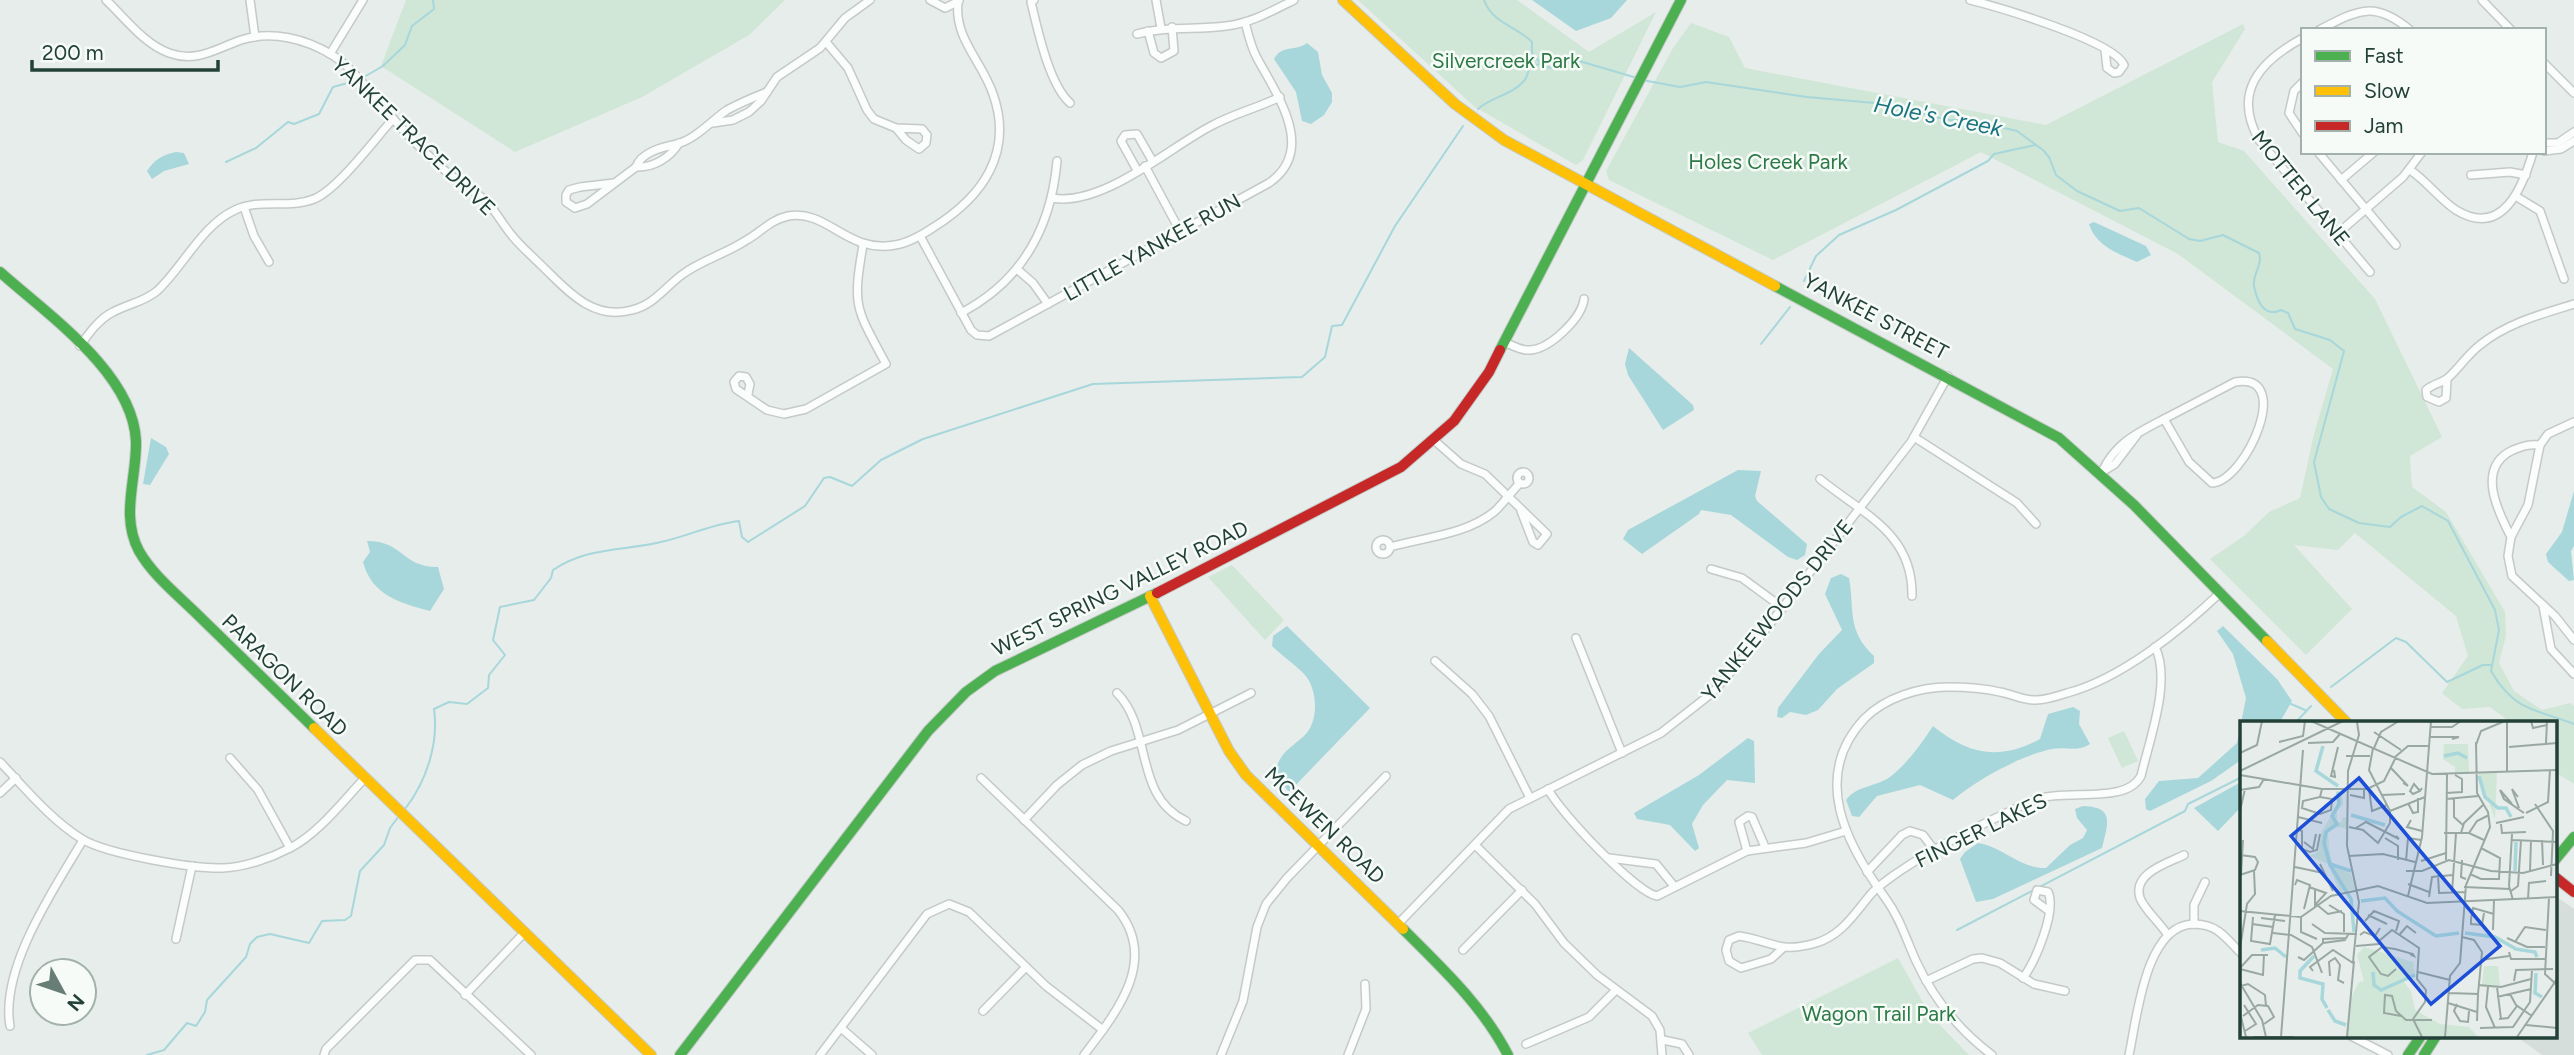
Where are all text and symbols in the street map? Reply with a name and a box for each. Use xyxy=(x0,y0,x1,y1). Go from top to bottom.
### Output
scale bar xyxy=(32,28,217,72)
legend xyxy=(2301,28,2546,154)
text: 200 m xyxy=(42,40,104,65)
text: Fast xyxy=(2364,43,2404,68)
park label: Silvercreek Park xyxy=(1432,48,1581,73)
street label: YANKEE TRACE DRIVE xyxy=(327,51,501,221)
text: Slow xyxy=(2364,78,2410,103)
water label: Hole's Creek xyxy=(1871,90,2005,142)
text: Jam xyxy=(2364,113,2403,138)
street label: MOTTER LANE xyxy=(2247,125,2355,251)
park label: Holes Creek Park xyxy=(1688,149,1849,174)
street label: LITTLE YANKEE RUN xyxy=(1059,188,1245,306)
street label: YANKEE STREET xyxy=(1799,267,1953,365)
street label: YANKEEWOODS DRIVE xyxy=(1696,514,1858,706)
street label: WEST SPRING VALLEY ROAD xyxy=(988,515,1252,661)
street label: PARAGON ROAD xyxy=(217,609,353,741)
inset map xyxy=(2240,721,2556,1038)
street label: MCEWEN ROAD xyxy=(1260,761,1390,889)
street label: FINGER LAKES xyxy=(1911,787,2051,873)
north arrow xyxy=(28,957,98,1027)
text: N xyxy=(62,990,89,1016)
park label: Wagon Trail Park xyxy=(1802,1001,1957,1026)

